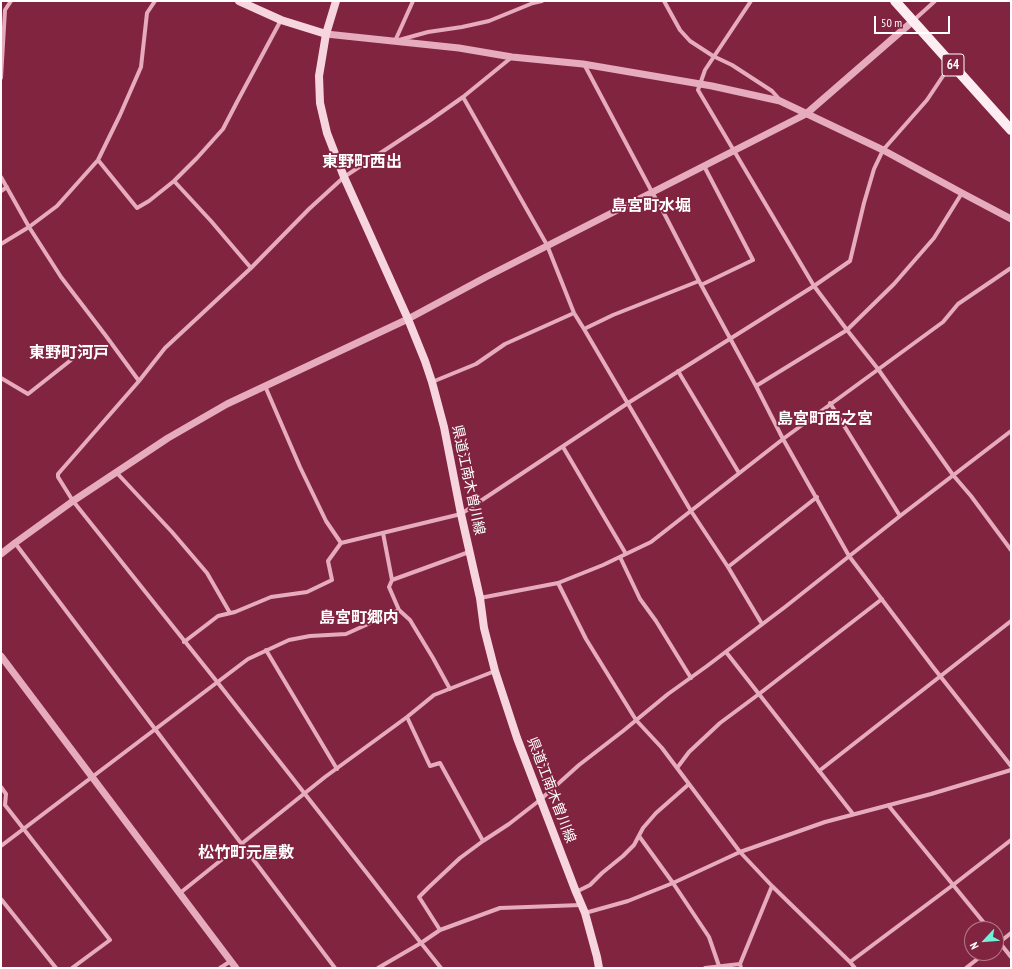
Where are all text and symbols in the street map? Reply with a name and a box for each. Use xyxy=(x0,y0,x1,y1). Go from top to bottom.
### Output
scale bar xyxy=(876,8,952,34)
text: 50 m xyxy=(881,15,902,30)
road number: 64 xyxy=(942,54,964,76)
district label: 東野町西出 xyxy=(322,152,402,172)
district label: 島宮町水堀 xyxy=(611,196,691,216)
district label: 東野町河戸 xyxy=(29,343,109,363)
district label: 島宮町西之宮 xyxy=(777,409,873,429)
street label: 県道江南木曽川線 xyxy=(448,423,488,537)
district label: 島宮町郷内 xyxy=(319,608,399,628)
street label: 県道江南木曽川線 xyxy=(523,735,579,845)
district label: 松竹町元屋敷 xyxy=(198,843,294,863)
north arrow xyxy=(964,921,1004,961)
text: N xyxy=(967,940,982,952)

